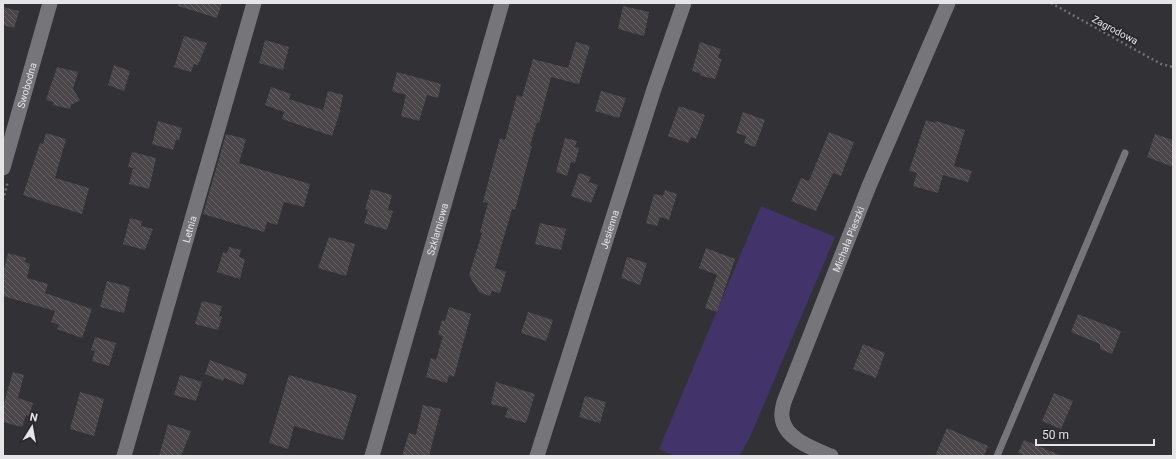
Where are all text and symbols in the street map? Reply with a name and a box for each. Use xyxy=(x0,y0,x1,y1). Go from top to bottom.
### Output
street label: Zagrodowa xyxy=(1090,13,1140,47)
street label: Swobodna xyxy=(15,61,38,109)
street label: Szklarniowa xyxy=(424,202,450,257)
street label: Michała Pieszki xyxy=(830,205,866,274)
street label: Jesienna xyxy=(598,208,621,250)
street label: Letnia xyxy=(180,214,198,244)
north arrow xyxy=(12,407,52,447)
text: N xyxy=(29,411,39,425)
scale bar xyxy=(1036,421,1154,447)
text: 50 m xyxy=(1042,428,1069,442)

